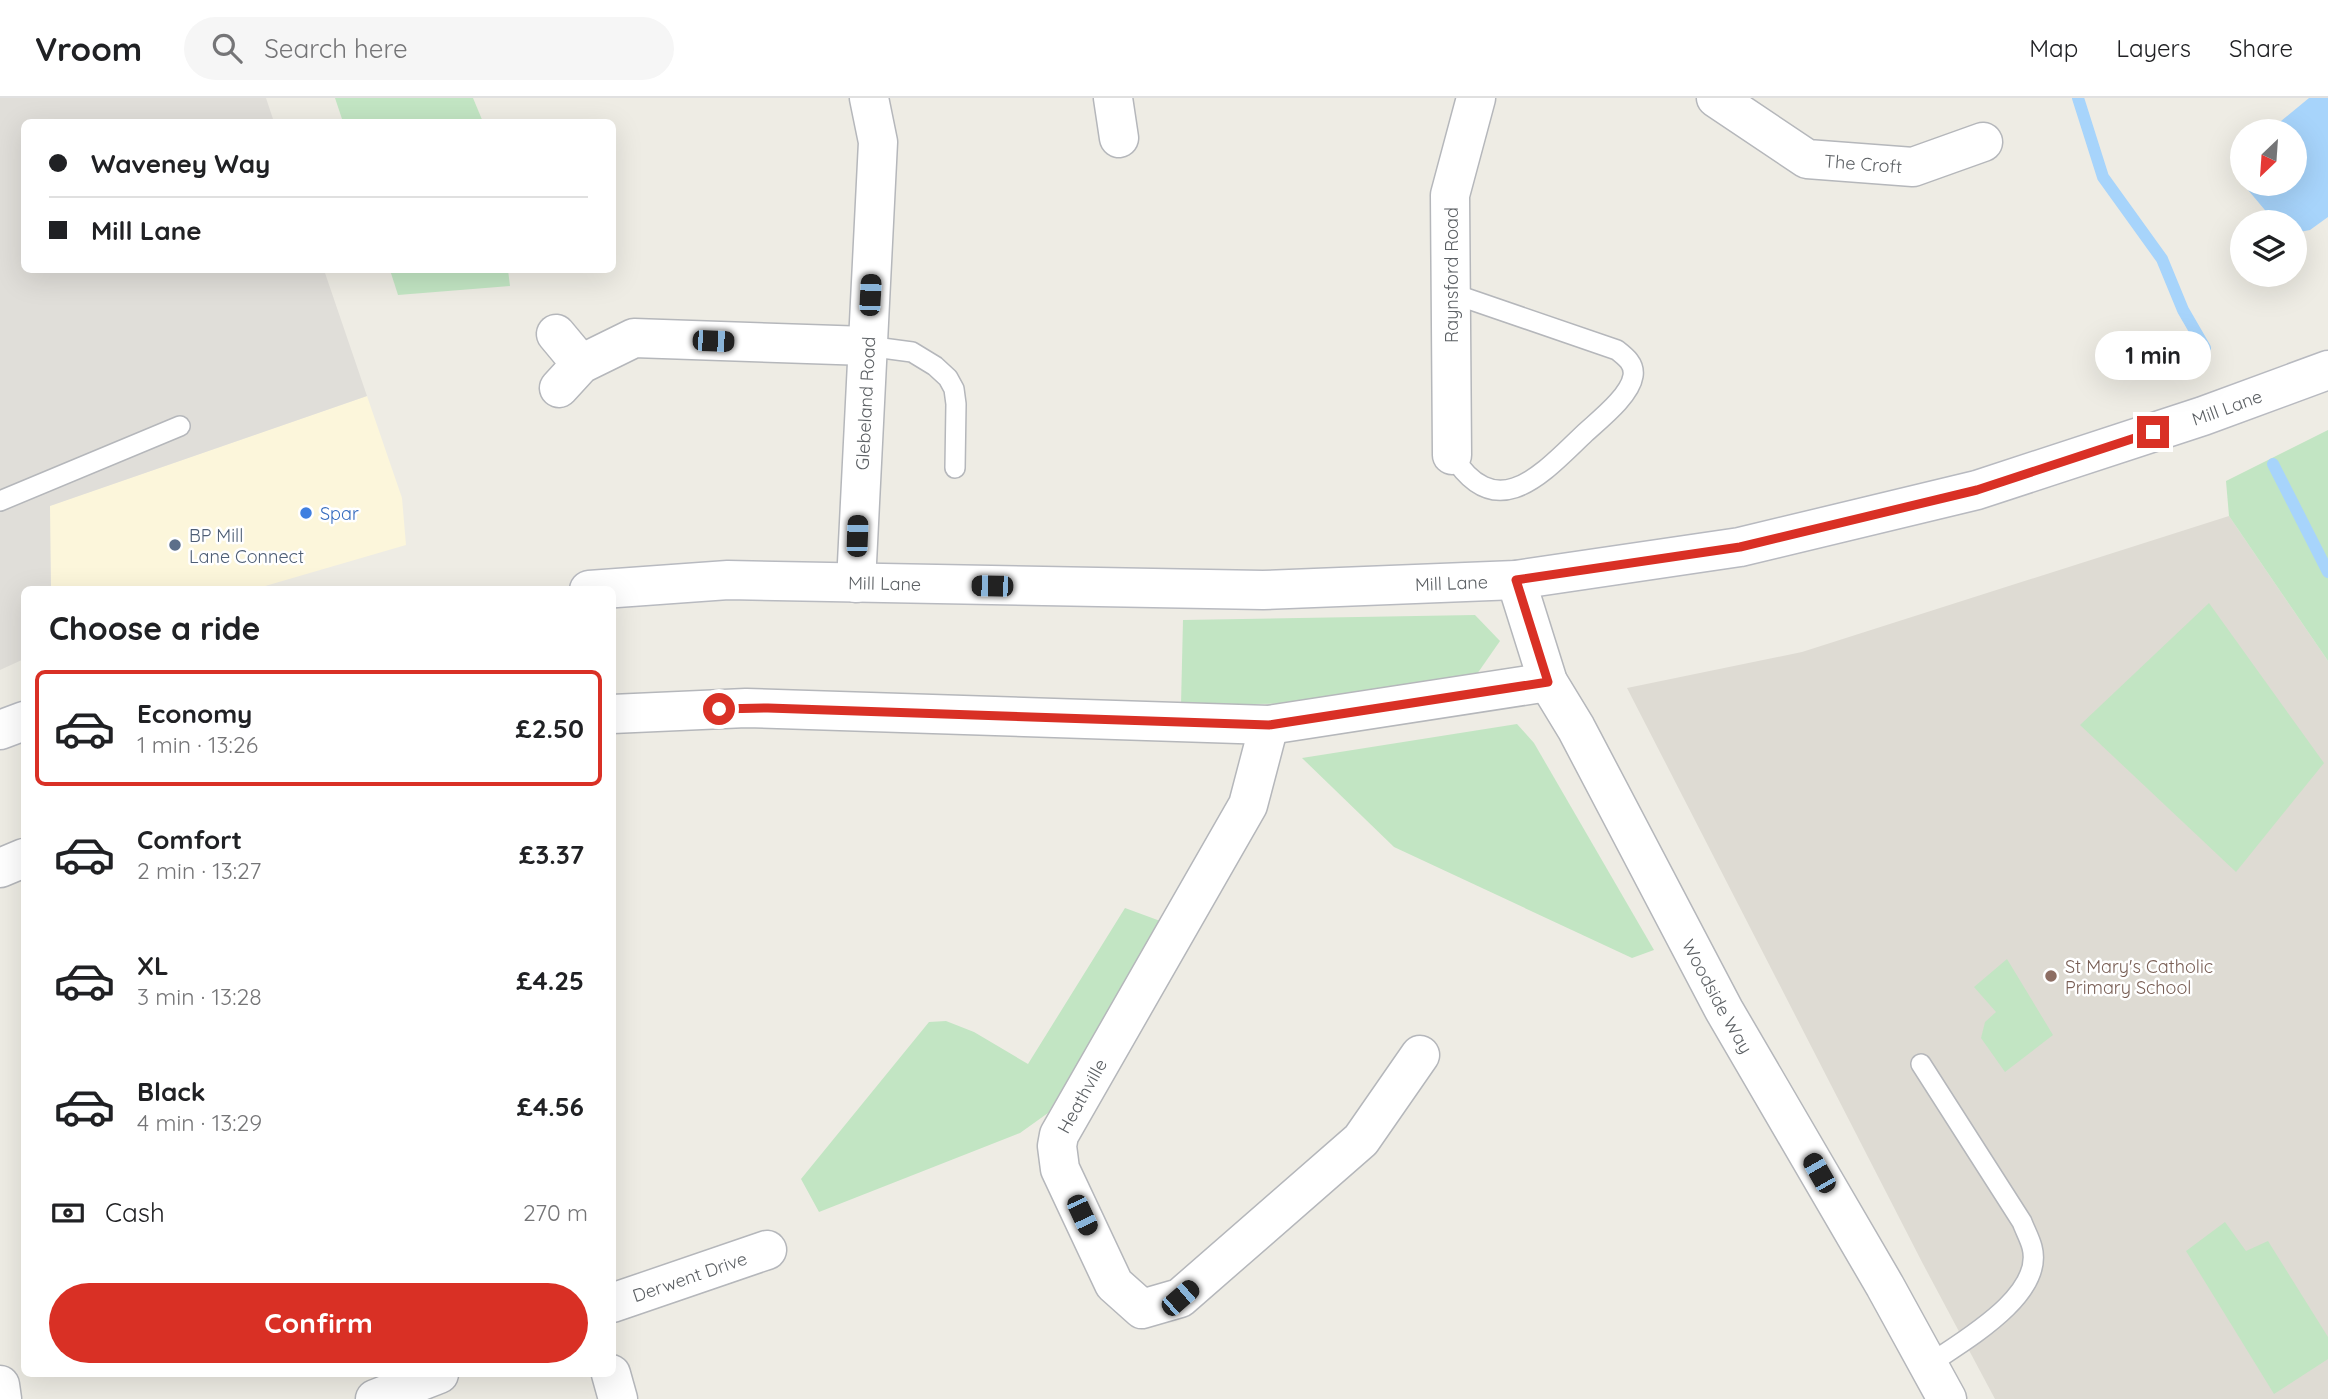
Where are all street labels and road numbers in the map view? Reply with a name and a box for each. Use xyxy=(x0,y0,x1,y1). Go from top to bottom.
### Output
street label: The Croft xyxy=(1824,149,1903,178)
street label: Raynsford Road xyxy=(1440,207,1463,343)
street label: Glebeland Road xyxy=(850,336,880,471)
street label: Mill Lane xyxy=(2189,384,2265,430)
street label: Mill Lane xyxy=(1414,570,1488,595)
street label: Mill Lane xyxy=(848,571,921,595)
street label: Woodside Way xyxy=(1677,935,1758,1057)
street label: Heathville xyxy=(1052,1055,1112,1137)
street label: Derwent Drive xyxy=(629,1246,750,1307)

